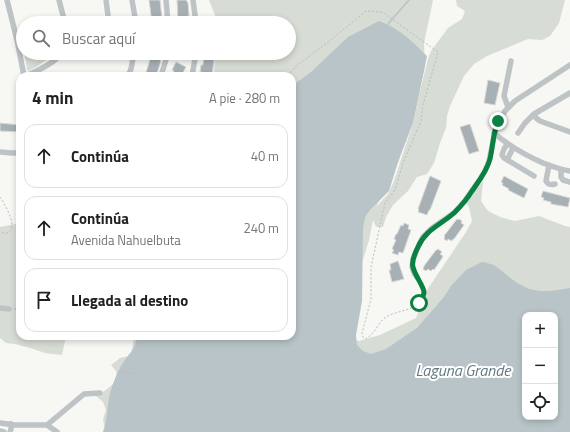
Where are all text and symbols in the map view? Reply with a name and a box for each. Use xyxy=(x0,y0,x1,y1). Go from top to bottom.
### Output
search box xyxy=(16,16,296,60)
icon: search xyxy=(30,27,52,49)
text: Buscar aquí xyxy=(62,27,135,50)
text: 4 min xyxy=(32,85,73,111)
text: A pie · 280 m xyxy=(209,88,280,108)
route end xyxy=(489,112,507,130)
icon: ahead xyxy=(33,145,55,167)
text: Continúa xyxy=(71,145,129,168)
text: 40 m xyxy=(251,146,279,166)
text: Continúa xyxy=(71,207,129,230)
icon: ahead xyxy=(33,217,55,239)
text: 240 m xyxy=(243,218,279,238)
text: Avenida Nahuelbuta xyxy=(71,230,181,250)
icon: arrive xyxy=(33,289,55,311)
text: Llegada al destino xyxy=(71,289,188,312)
route start xyxy=(410,294,428,312)
map controls xyxy=(522,312,558,420)
button: + xyxy=(522,312,558,348)
button: − xyxy=(522,348,558,384)
water label: Laguna Grande xyxy=(415,358,512,382)
button: locate xyxy=(522,384,558,420)

